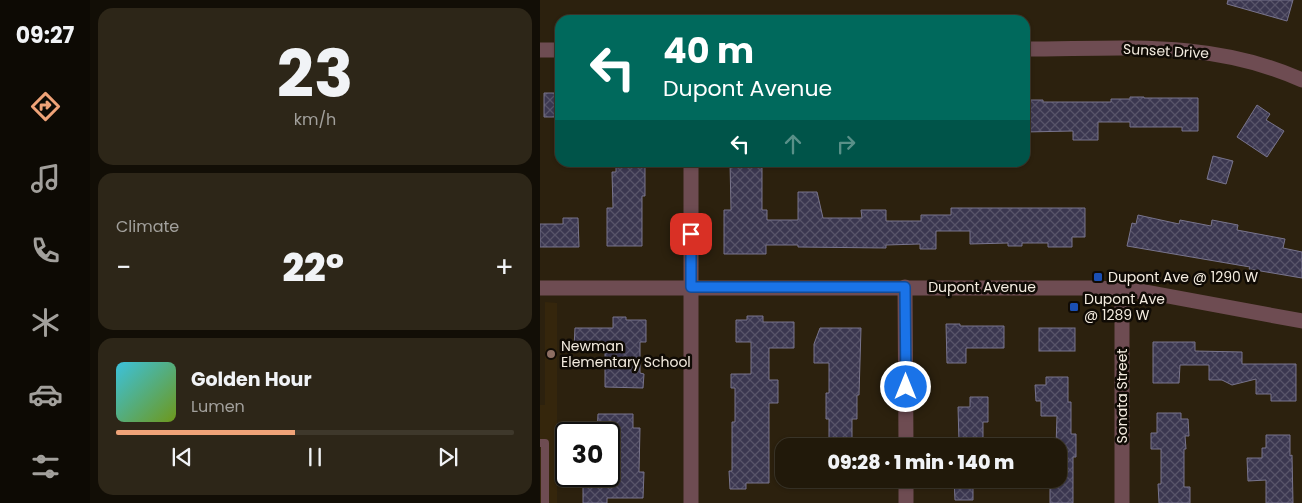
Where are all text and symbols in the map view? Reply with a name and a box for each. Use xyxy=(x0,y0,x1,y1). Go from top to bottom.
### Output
text: 09:27 xyxy=(16,20,74,51)
text: 40 m xyxy=(663,26,754,75)
text: 23 xyxy=(277,29,353,120)
icon: left xyxy=(580,35,645,100)
street label: Sunset Drive xyxy=(1123,39,1210,63)
text: Dupont Avenue xyxy=(663,73,832,104)
icon: directions xyxy=(28,89,63,124)
text: km/h xyxy=(294,108,336,131)
icon: left xyxy=(726,130,754,158)
icon: ahead xyxy=(779,130,807,158)
icon: right xyxy=(832,130,860,158)
icon: music xyxy=(28,161,63,196)
pin xyxy=(670,213,712,255)
text: Climate xyxy=(116,215,179,238)
icon: arrive xyxy=(677,220,705,248)
icon: phone xyxy=(28,233,63,268)
text: 22° xyxy=(282,241,344,294)
text: − xyxy=(116,248,131,287)
text: + xyxy=(495,248,514,287)
place label: Dupont Ave @ 1290 W xyxy=(1108,267,1259,287)
marker: Dupont Ave @ 1290 W xyxy=(1092,271,1104,283)
street label: Dupont Avenue xyxy=(928,277,1036,297)
place label: Dupont Ave @ 1289 W xyxy=(1084,289,1165,325)
marker: Dupont Ave @ 1289 W xyxy=(1068,301,1080,313)
icon: climate xyxy=(28,305,63,340)
place label: Newman Elementary School xyxy=(561,336,691,372)
marker: Newman Elementary School xyxy=(545,348,557,360)
street label: Sonata Street xyxy=(1112,349,1132,443)
position arrow xyxy=(879,360,931,412)
text: Golden Hour xyxy=(191,366,312,393)
icon: car xyxy=(28,377,63,412)
text: Lumen xyxy=(191,395,245,418)
speed limit sign: 30 xyxy=(555,422,620,487)
icon: previous xyxy=(168,443,196,471)
icon: pause xyxy=(301,443,329,471)
icon: next xyxy=(434,443,462,471)
icon: filters xyxy=(28,449,63,484)
text: 09:28 · 1 min · 140 m xyxy=(828,449,1014,476)

